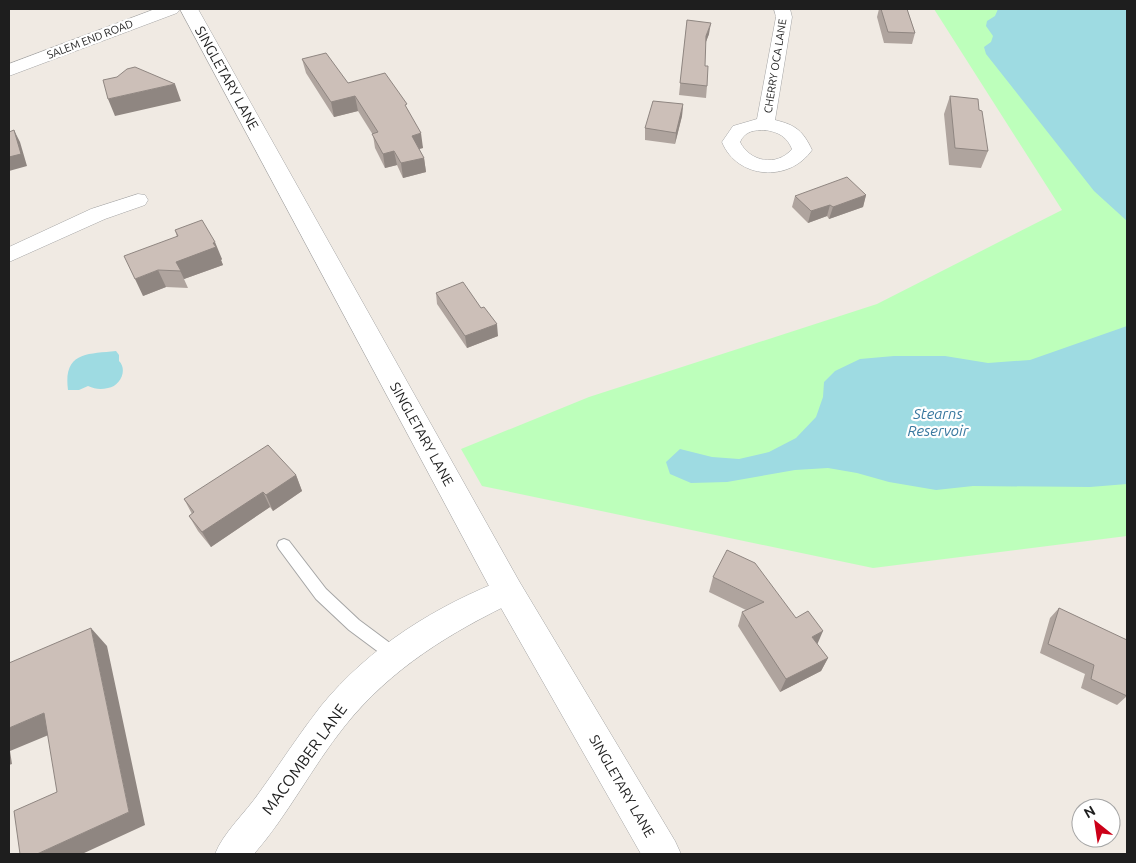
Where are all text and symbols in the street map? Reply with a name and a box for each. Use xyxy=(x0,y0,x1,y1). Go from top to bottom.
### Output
street label: SALEM END ROAD xyxy=(45,17,135,61)
street label: CHERRY OCA LANE xyxy=(762,18,788,114)
street label: SINGLETARY LANE xyxy=(192,24,262,133)
street label: SINGLETARY LANE xyxy=(387,380,457,489)
water label: Stearns Reservoir xyxy=(908,405,970,439)
street label: MACOMBER LANE xyxy=(258,700,350,818)
street label: SINGLETARY LANE xyxy=(586,732,658,840)
north arrow xyxy=(1071,798,1121,848)
text: N xyxy=(1081,802,1098,821)

